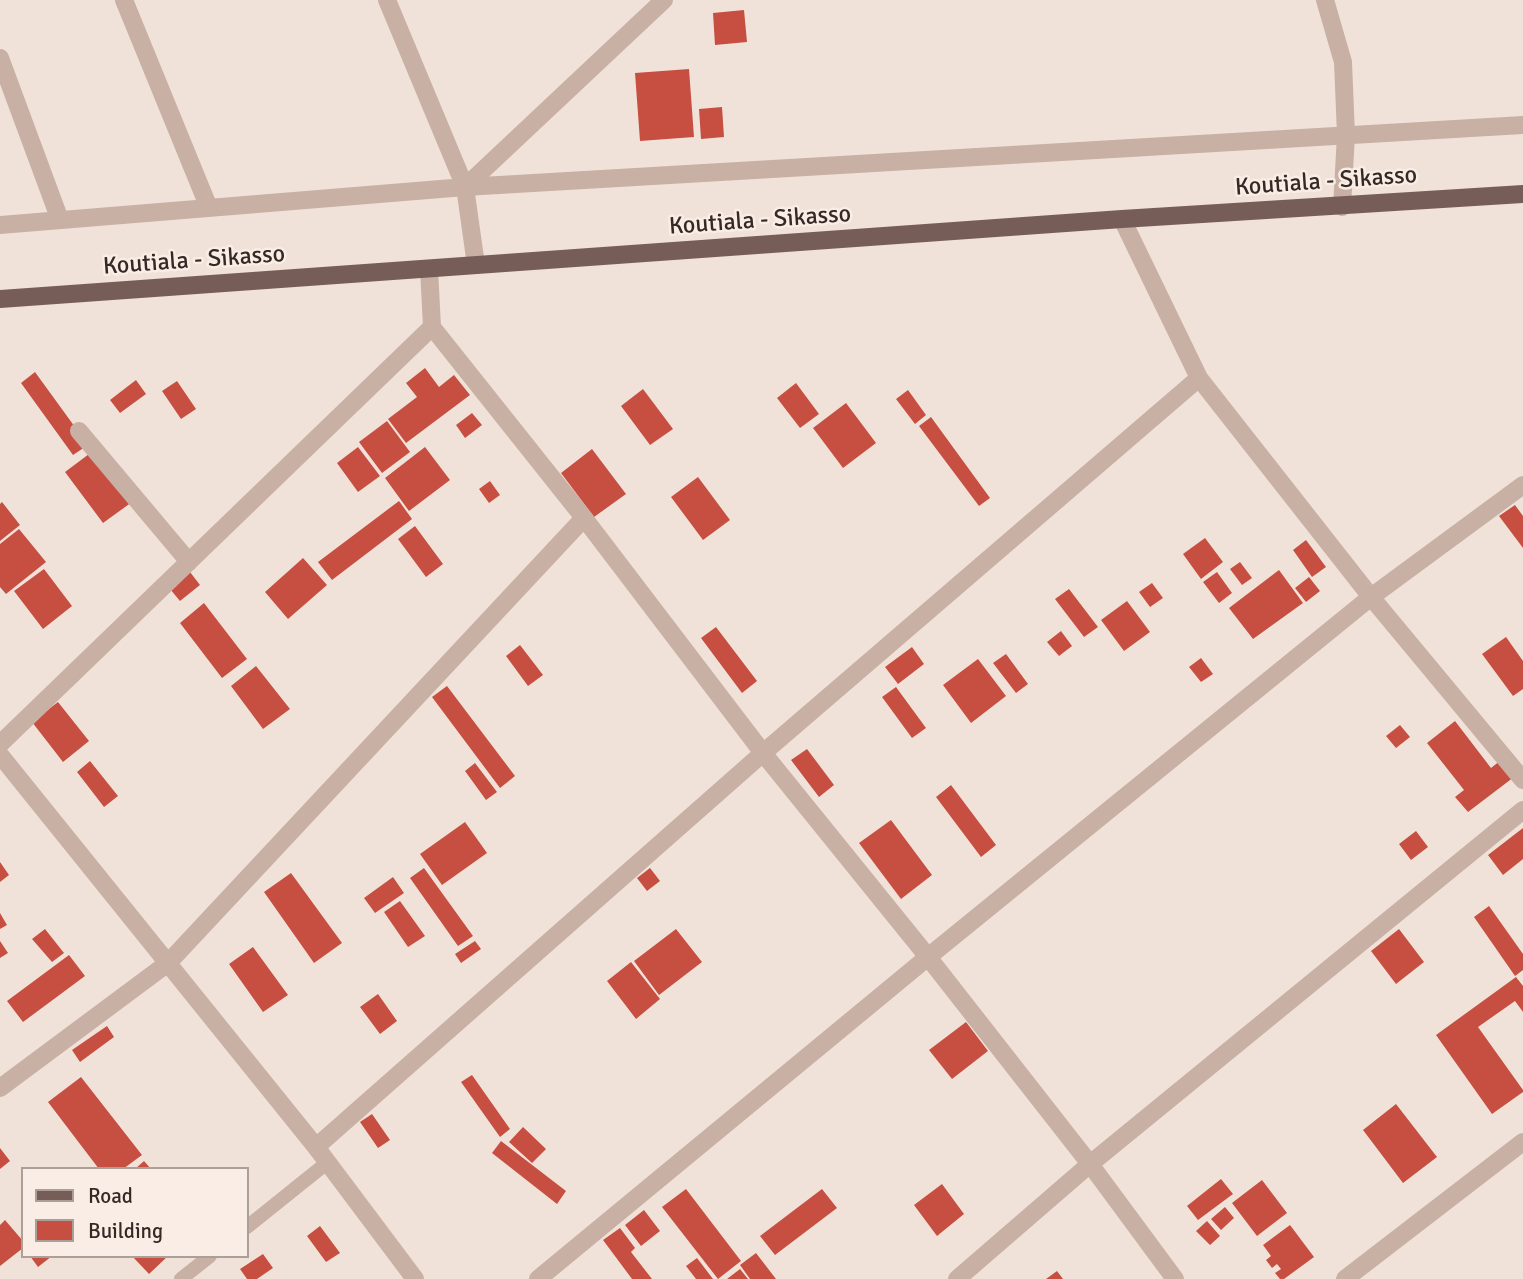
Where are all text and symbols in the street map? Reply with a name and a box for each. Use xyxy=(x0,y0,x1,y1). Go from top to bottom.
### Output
street label: Koutiala - Sikasso xyxy=(1234,161,1418,203)
street label: Koutiala - Sikasso xyxy=(668,200,852,242)
street label: Koutiala - Sikasso xyxy=(102,240,286,282)
legend xyxy=(21,1167,248,1258)
text: Road xyxy=(88,1183,133,1209)
text: Building xyxy=(88,1218,163,1244)

